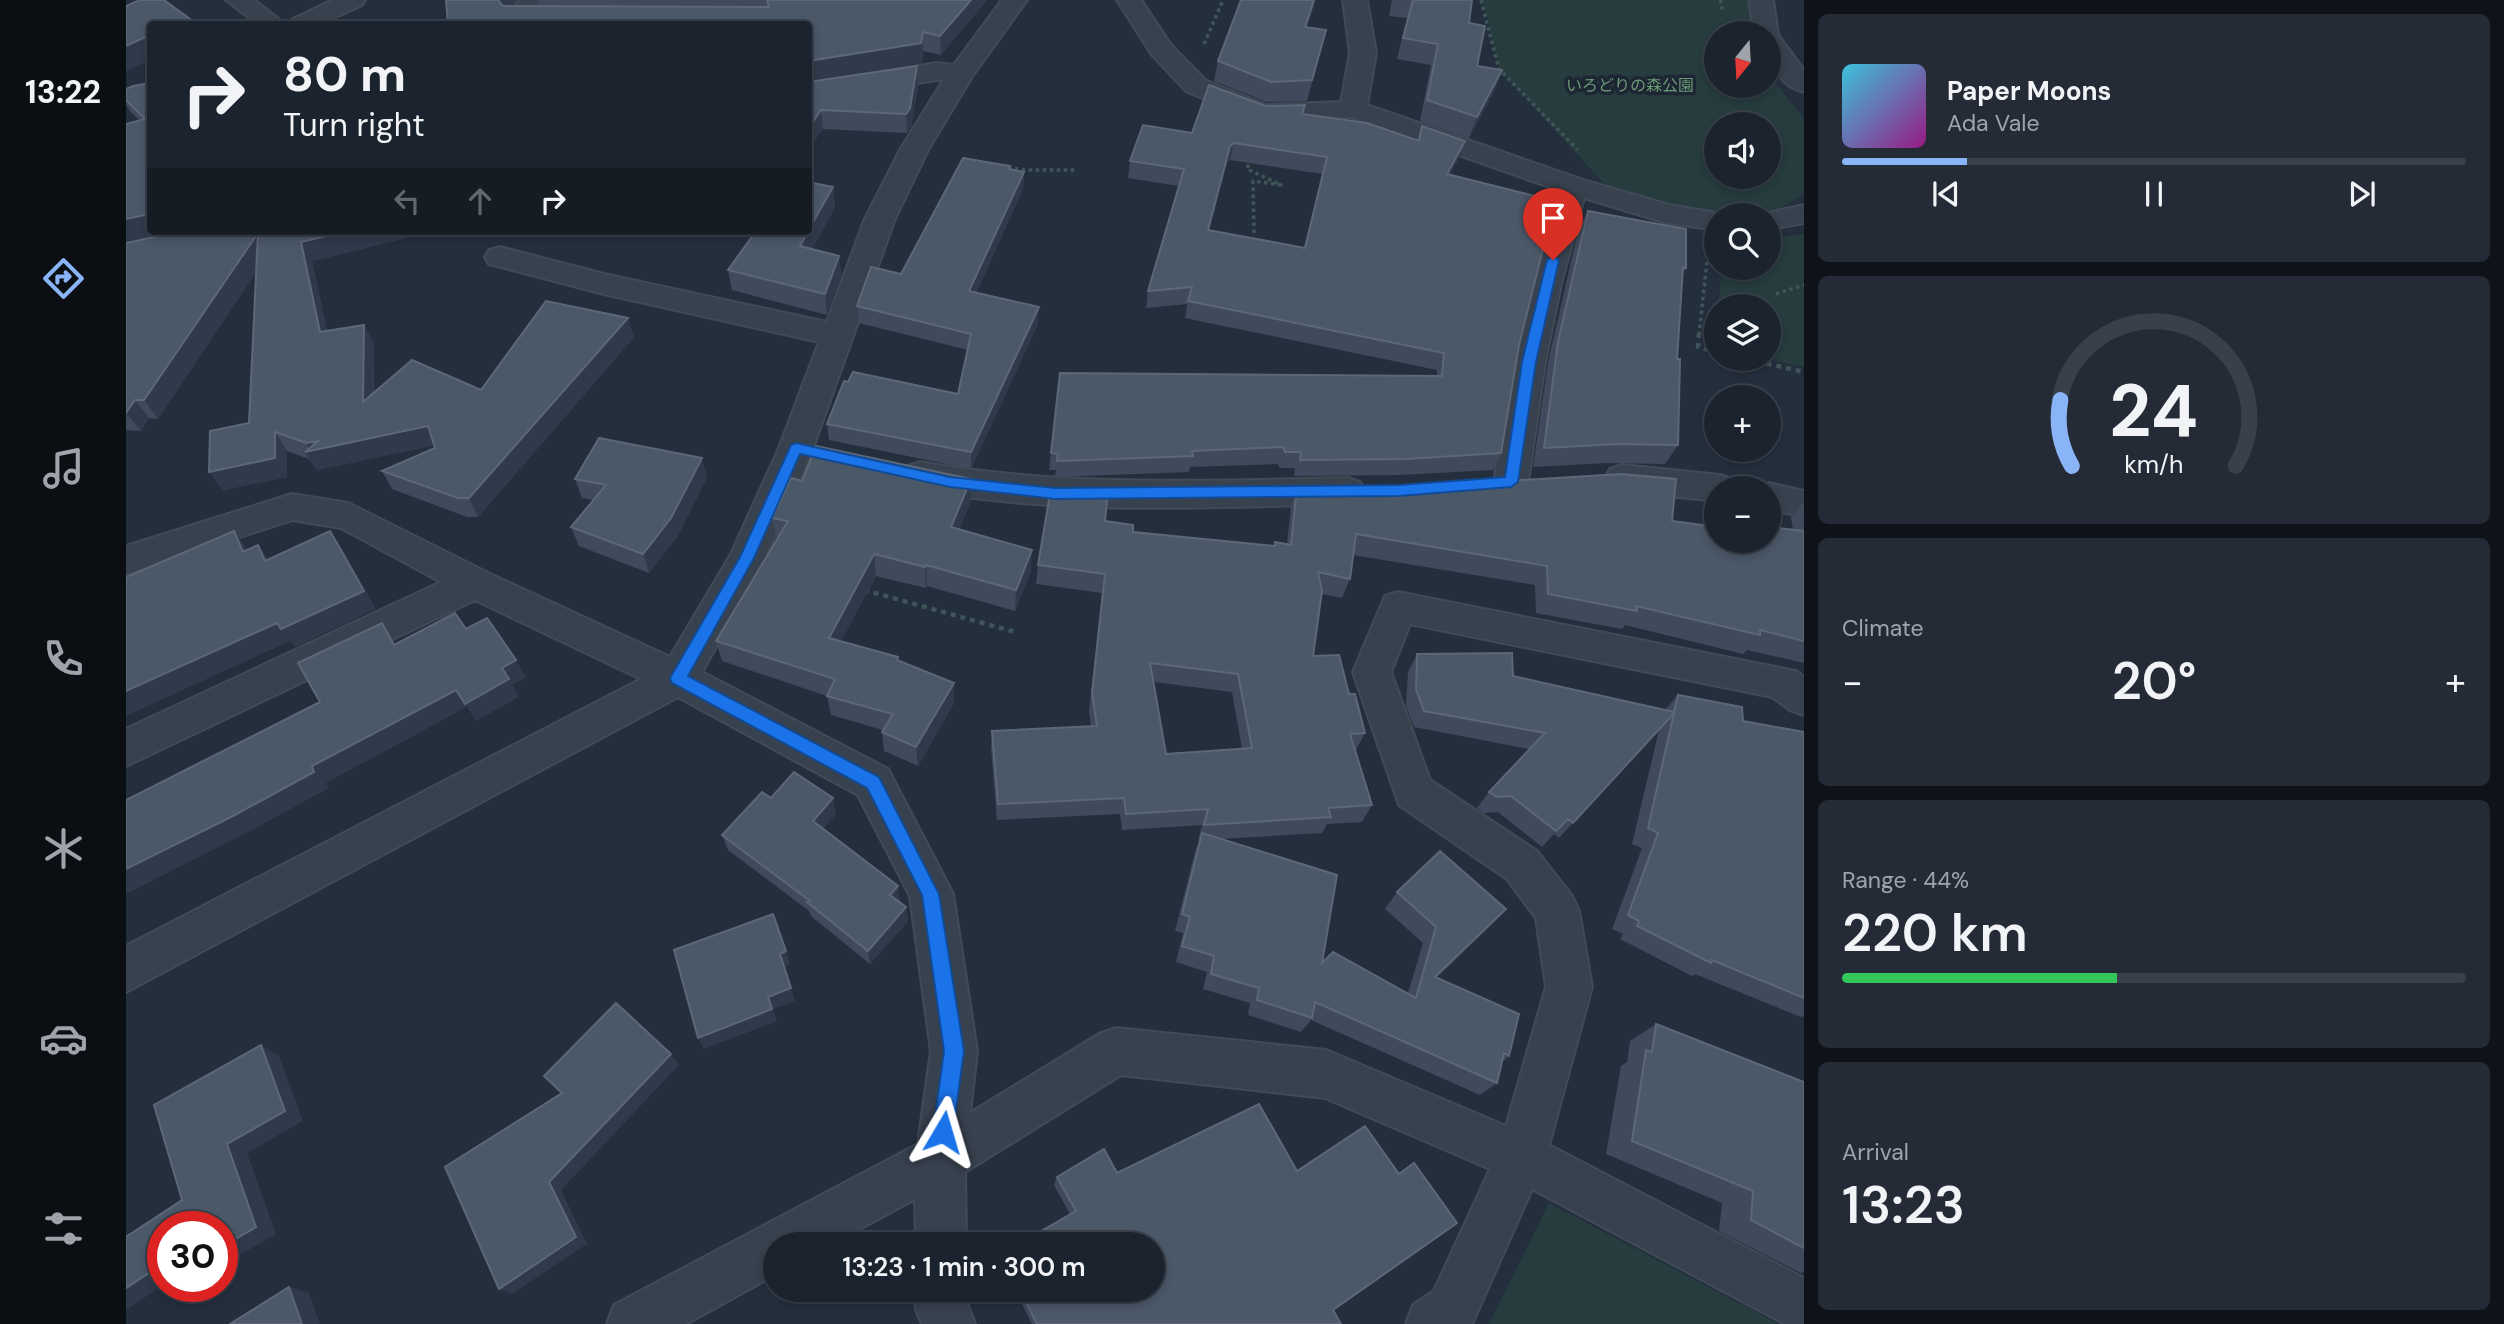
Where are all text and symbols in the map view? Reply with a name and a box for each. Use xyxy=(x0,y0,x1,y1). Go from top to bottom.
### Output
north arrow xyxy=(1704,21,1782,98)
map controls xyxy=(1704,21,1781,553)
text: 80 m xyxy=(283,42,406,106)
icon: right xyxy=(168,49,259,140)
text: 13:22 xyxy=(25,71,101,113)
text: Paper Moons xyxy=(1947,74,2111,108)
park label: いろどりの森公園 xyxy=(1566,75,1694,96)
text: Turn right xyxy=(283,104,425,146)
text: Ada Vale xyxy=(1947,108,2040,138)
button: sound xyxy=(1704,112,1781,189)
icon: previous xyxy=(1927,175,1965,213)
icon: pause xyxy=(2135,175,2173,213)
icon: next xyxy=(2343,175,2381,213)
icon: left xyxy=(388,182,426,220)
icon: ahead xyxy=(461,182,499,220)
icon: right xyxy=(534,182,572,220)
pin xyxy=(1523,188,1583,260)
icon: arrive xyxy=(1534,199,1572,237)
button: search xyxy=(1704,203,1781,280)
icon: directions xyxy=(39,254,88,303)
button: layers xyxy=(1704,294,1781,371)
text: 24 xyxy=(2110,364,2198,459)
button: + xyxy=(1704,385,1781,462)
icon: music xyxy=(39,444,88,493)
text: km/h xyxy=(2124,448,2184,481)
button: − xyxy=(1704,476,1781,553)
text: Climate xyxy=(1842,613,1924,643)
icon: phone xyxy=(39,634,88,683)
text: 20° xyxy=(2112,647,2196,715)
text: − xyxy=(1842,657,1863,707)
text: + xyxy=(2445,657,2466,707)
icon: climate xyxy=(39,824,88,873)
text: Range · 44% xyxy=(1842,865,1969,895)
text: 220 km xyxy=(1842,899,2028,967)
icon: car xyxy=(39,1014,88,1063)
position arrow xyxy=(906,1095,980,1169)
text: Arrival xyxy=(1842,1137,1909,1167)
text: 13:23 xyxy=(1842,1171,1965,1239)
icon: filters xyxy=(39,1204,88,1253)
speed limit sign: 30 xyxy=(147,1211,238,1302)
text: 13:23 · 1 min · 300 m xyxy=(842,1250,1086,1284)

